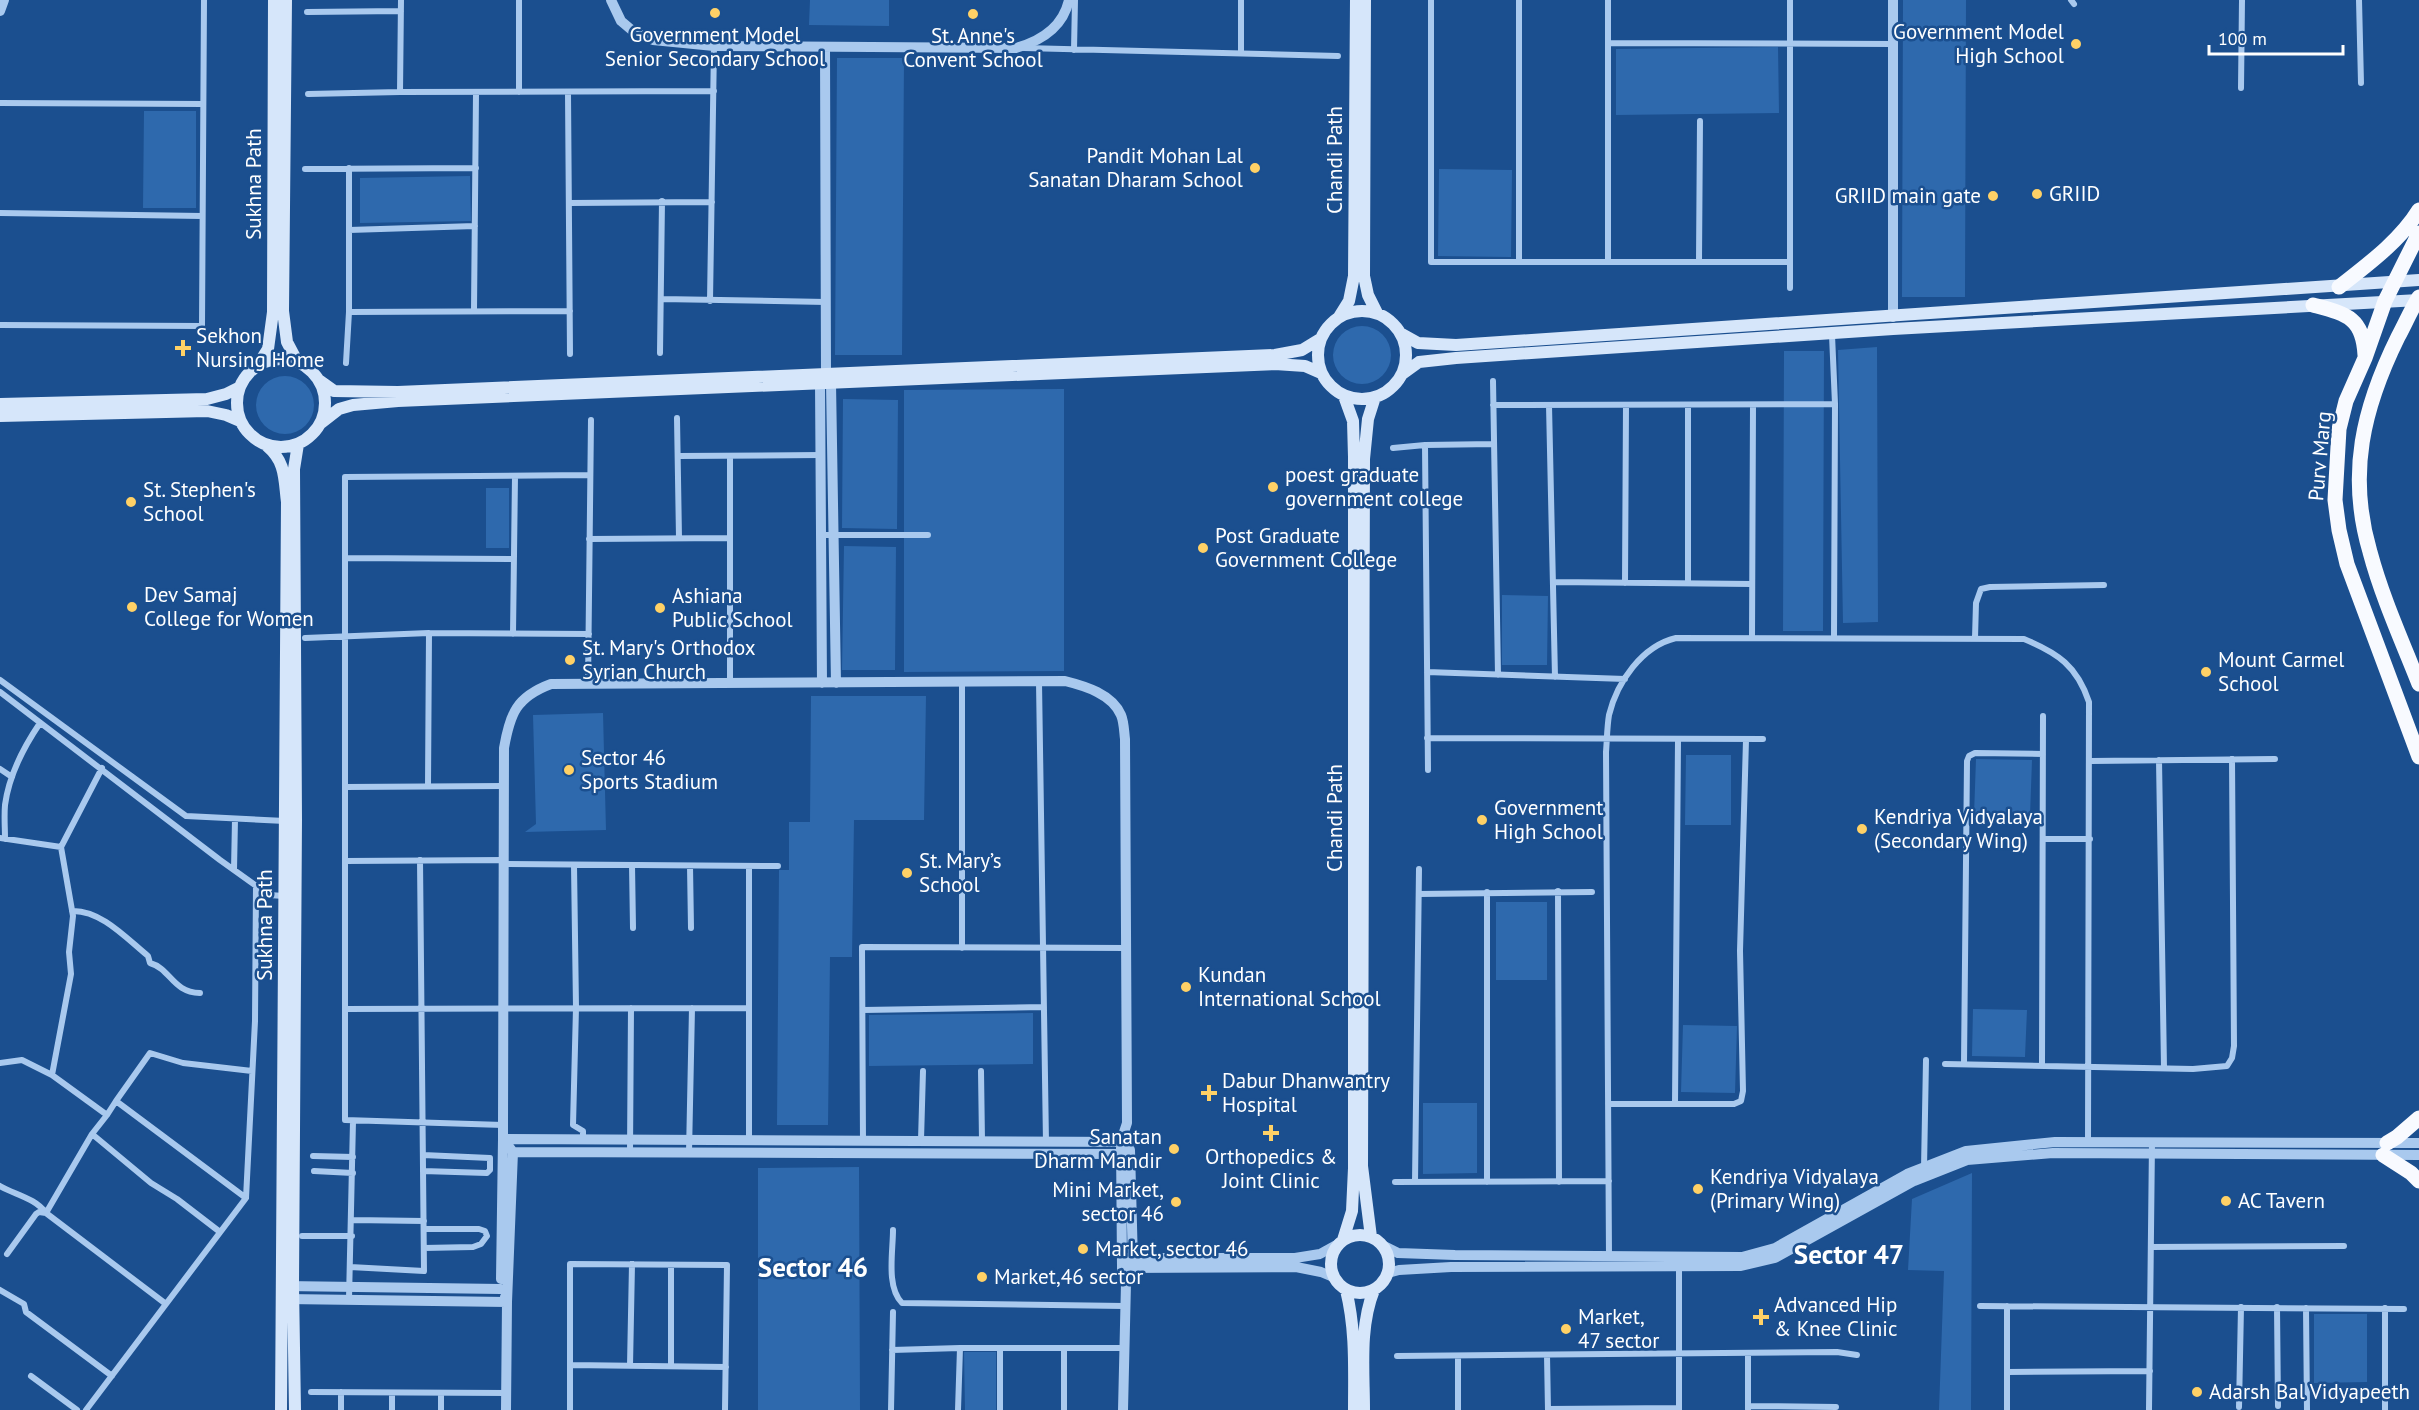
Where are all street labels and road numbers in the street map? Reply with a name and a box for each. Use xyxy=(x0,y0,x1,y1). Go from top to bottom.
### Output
street label: Chandi Path xyxy=(1321,106,1348,214)
street label: Sukhna Path xyxy=(240,128,267,240)
street label: Purv Marg xyxy=(2302,410,2337,502)
street label: Chandi Path xyxy=(1321,764,1348,872)
street label: Sukhna Path xyxy=(251,869,278,981)

